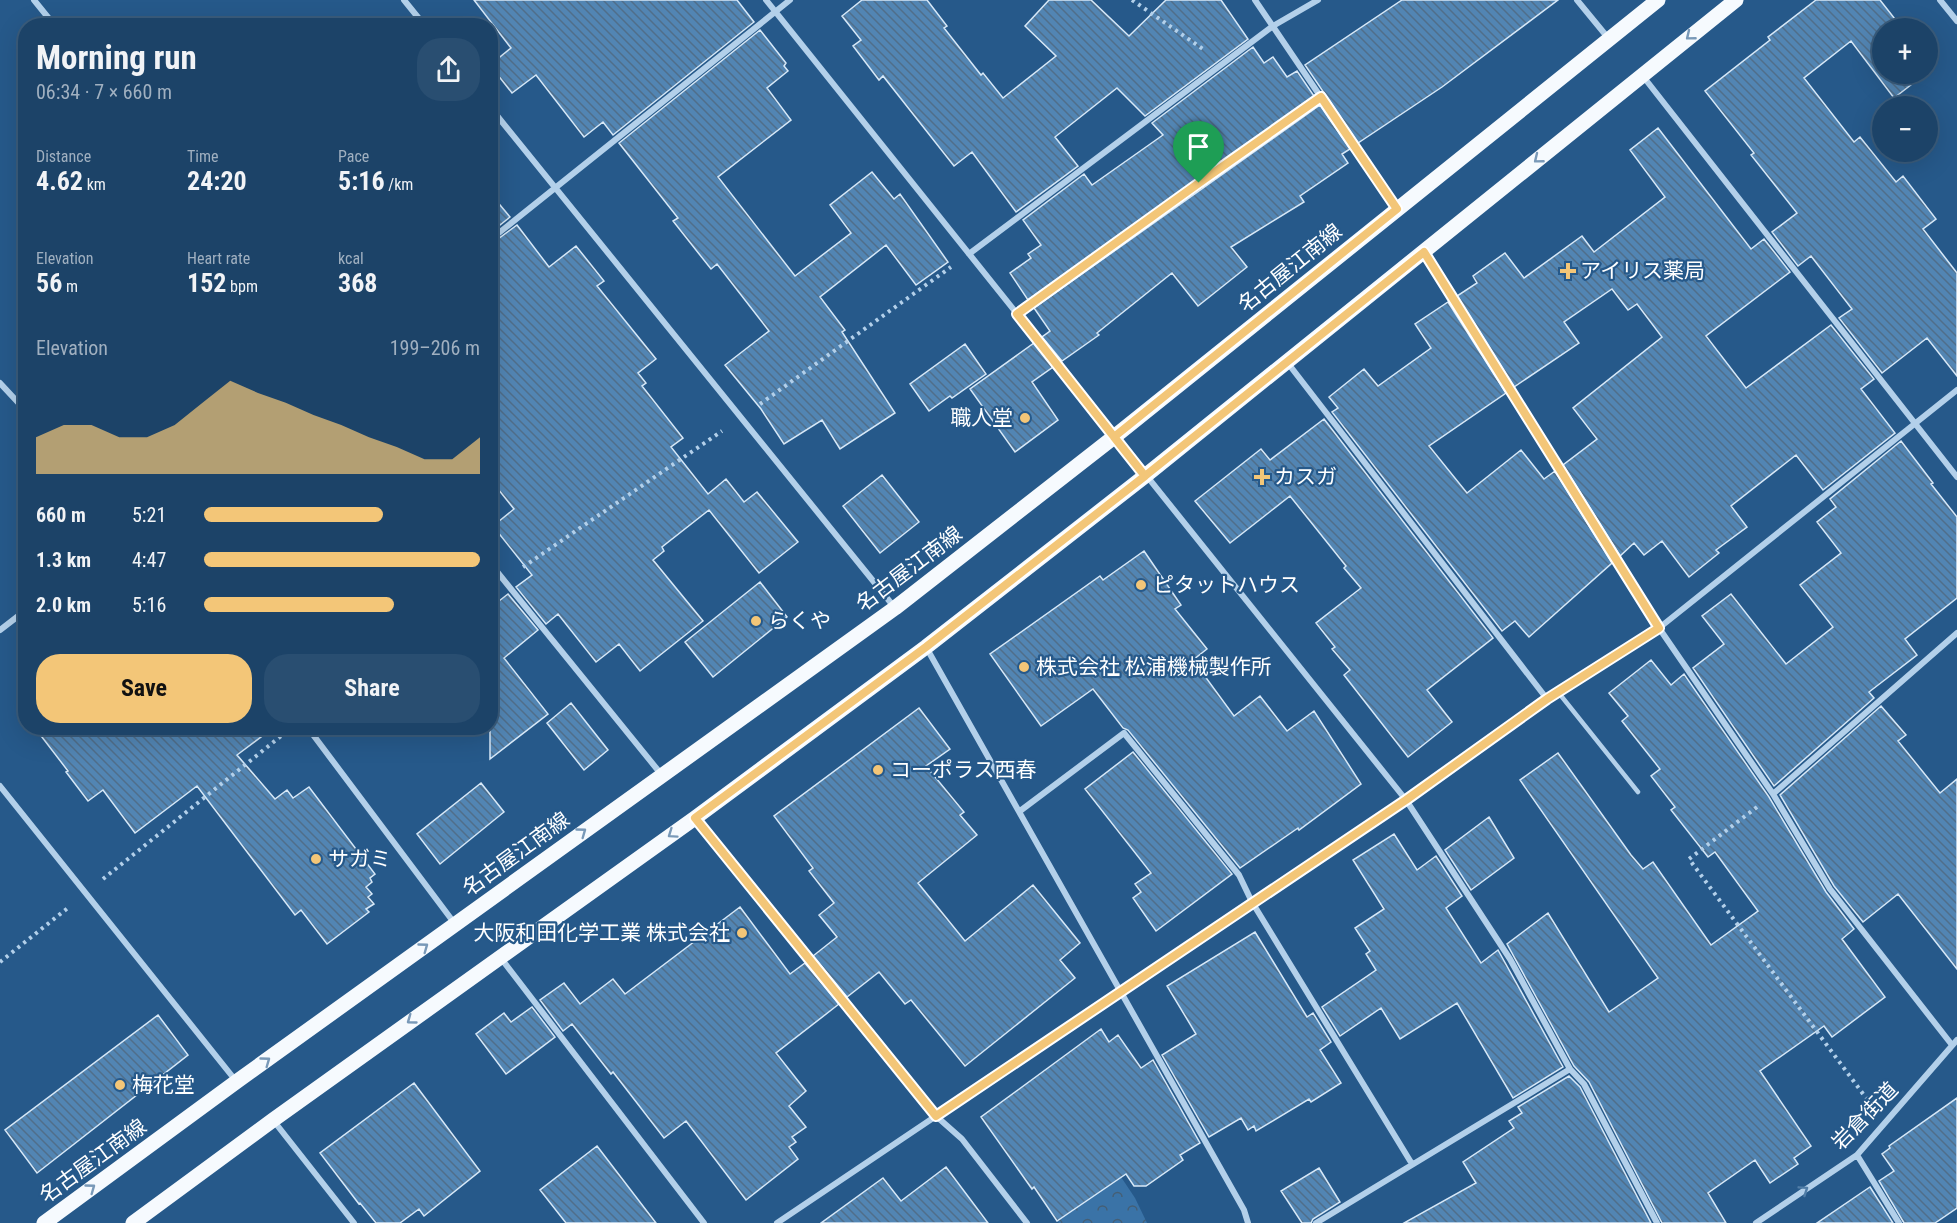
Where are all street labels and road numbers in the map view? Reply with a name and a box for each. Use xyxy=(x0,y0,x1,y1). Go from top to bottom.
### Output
street label: 名古屋江南線 xyxy=(1233,219,1347,317)
street label: 名古屋江南線 xyxy=(851,522,967,616)
street label: 名古屋江南線 xyxy=(458,807,574,901)
street label: 岩倉街道 xyxy=(1827,1077,1903,1155)
street label: 名古屋江南線 xyxy=(35,1114,151,1208)

